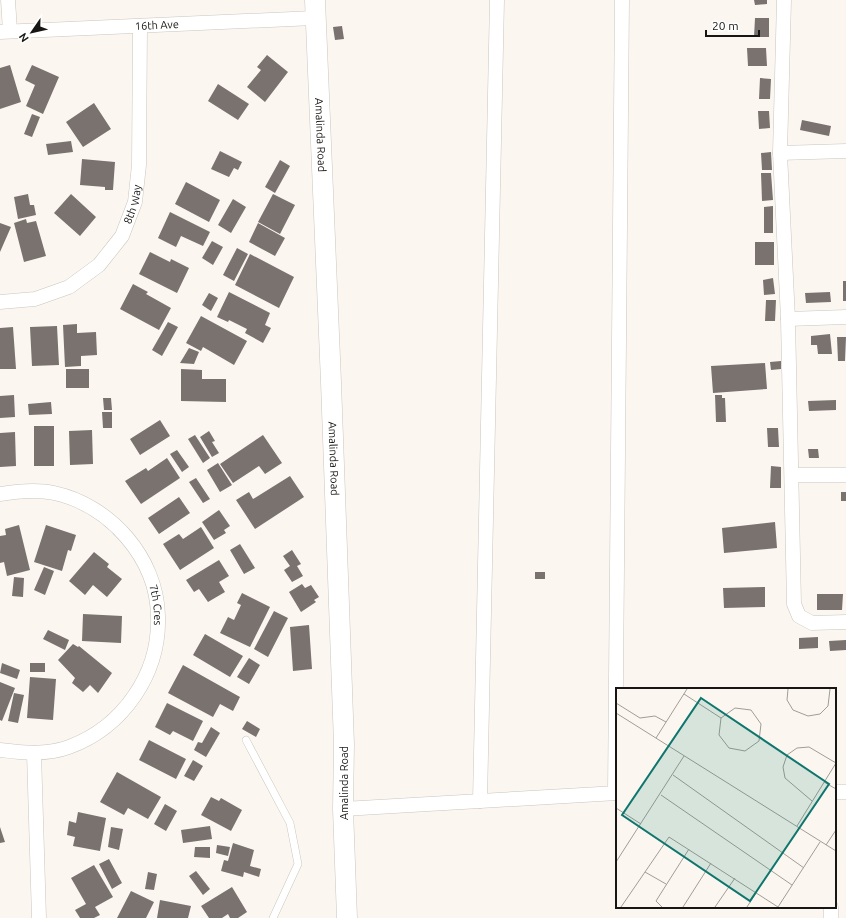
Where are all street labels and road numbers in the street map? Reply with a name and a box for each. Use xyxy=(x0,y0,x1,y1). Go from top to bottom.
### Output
street label: 16th Ave xyxy=(135,18,179,32)
street label: Amalinda Road xyxy=(313,98,328,172)
street label: 8th Way xyxy=(121,183,143,226)
street label: Amalinda Road xyxy=(326,421,341,496)
street label: 7th Cres xyxy=(147,583,164,626)
street label: Amalinda Road xyxy=(338,746,350,820)

